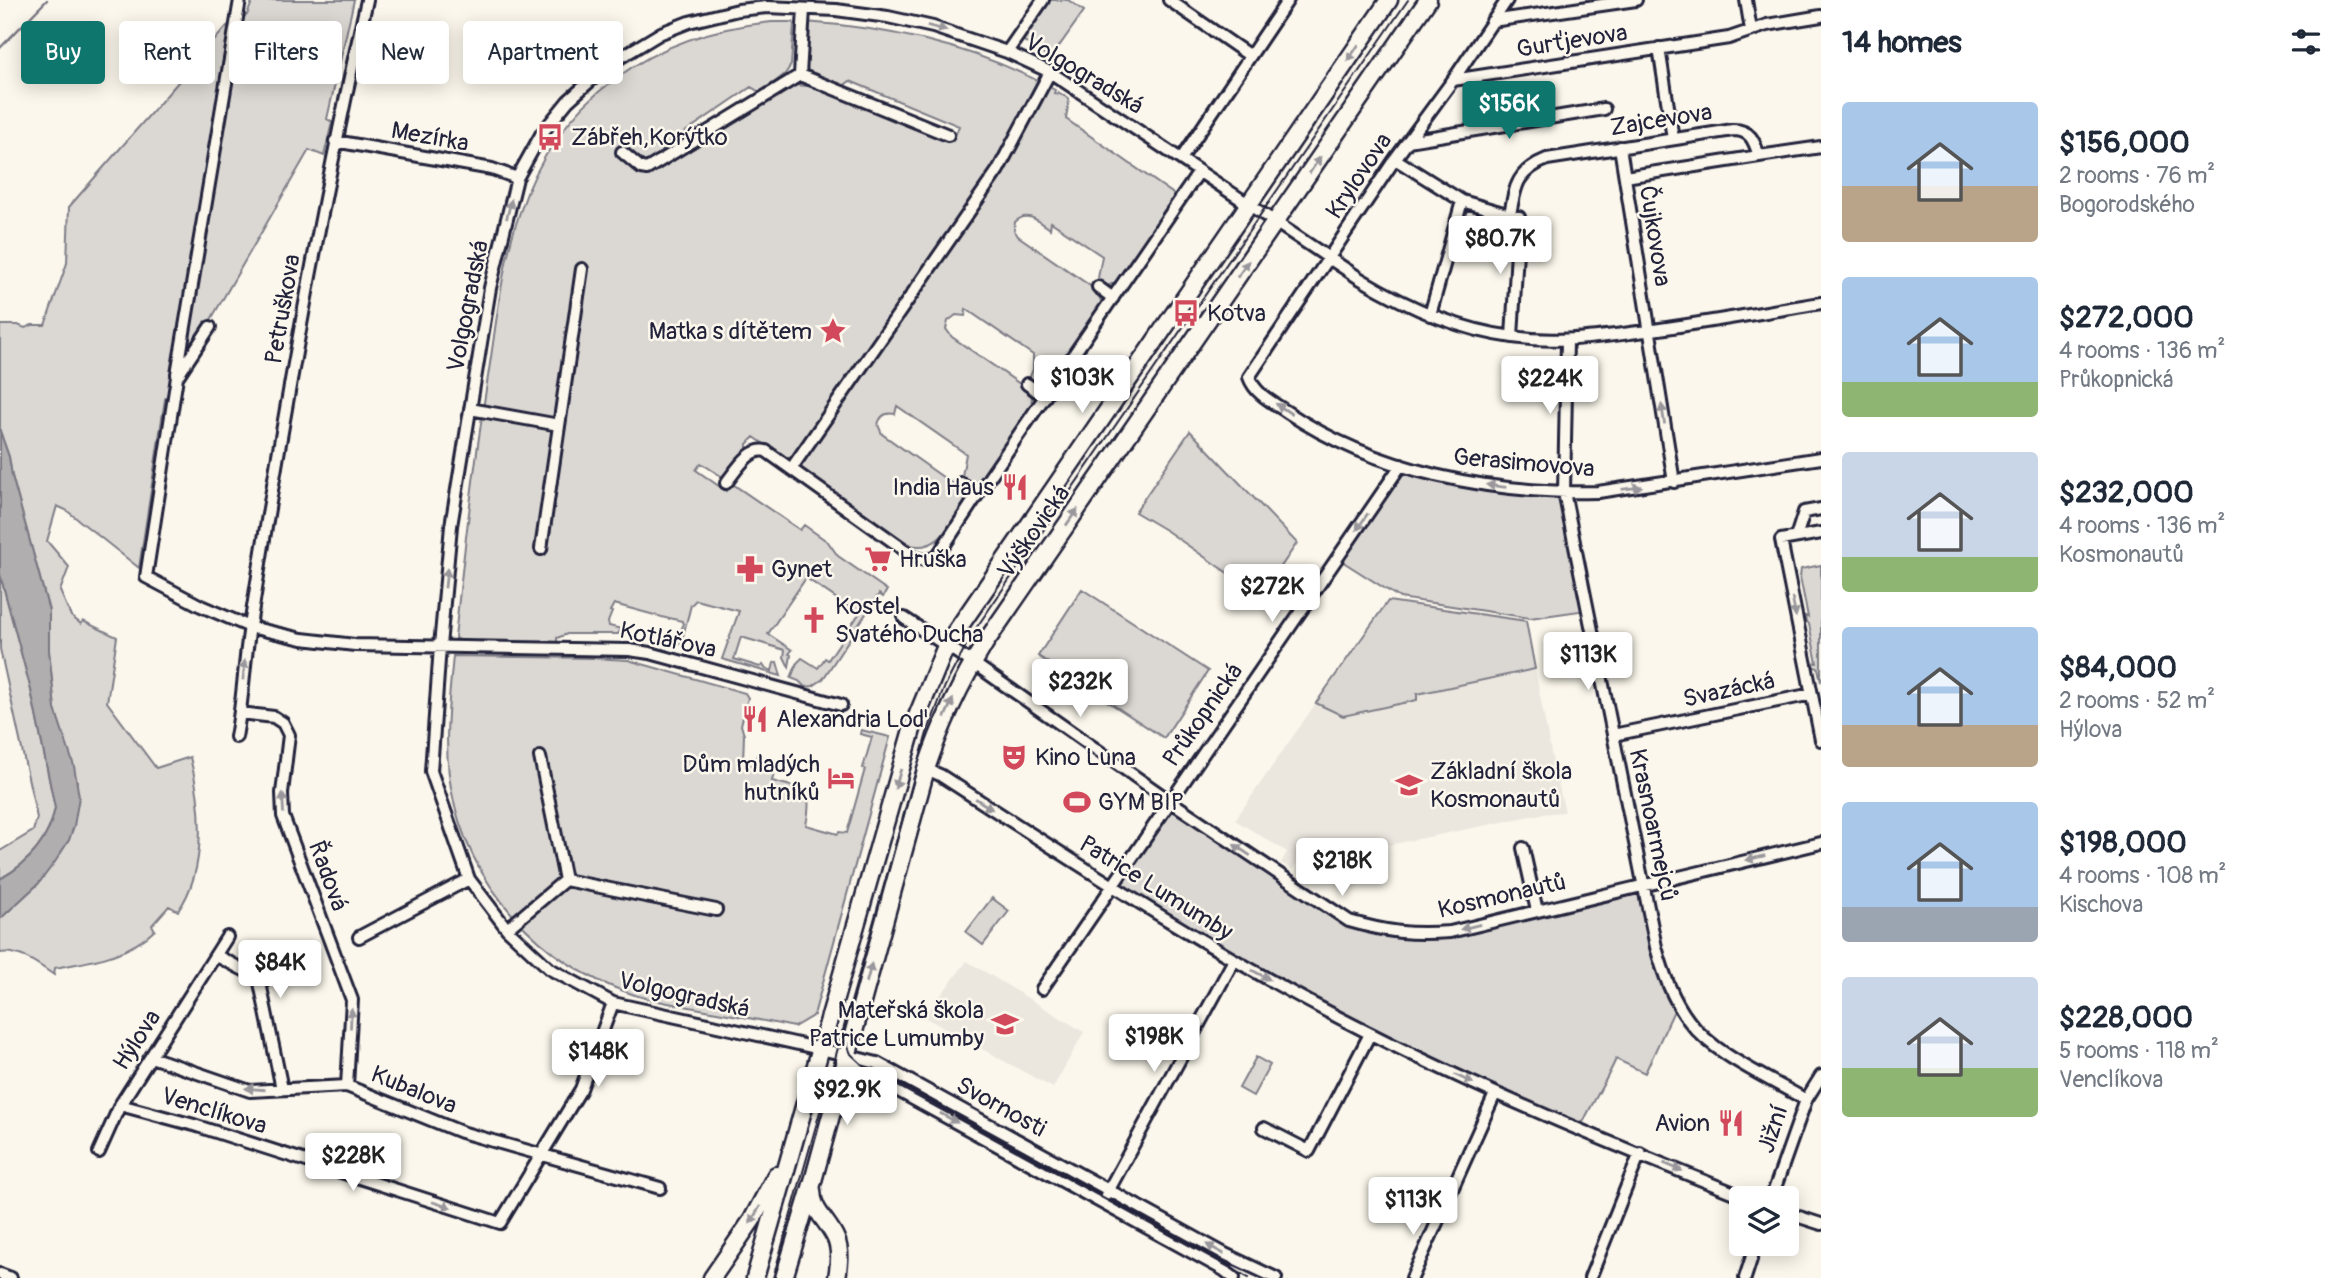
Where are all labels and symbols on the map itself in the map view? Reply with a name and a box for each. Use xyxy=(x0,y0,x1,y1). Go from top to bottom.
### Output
street label: Gurťjevova xyxy=(1515,18,1629,64)
one-way arrow xyxy=(926,24,947,34)
street label: Volgogradská xyxy=(1019,27,1149,121)
one-way arrow xyxy=(1346,44,1360,62)
pin: $156K xyxy=(1460,82,1558,141)
street label: Zajcevova xyxy=(1608,98,1714,142)
street label: Mezírka xyxy=(389,116,471,158)
bus stop icon: Zábřeh,Korýtko xyxy=(535,122,565,152)
place label: Zábřeh,Korýtko xyxy=(571,123,728,152)
street label: Krylovova xyxy=(1320,127,1398,225)
one-way arrow xyxy=(1308,156,1322,174)
street label: Čujkovova xyxy=(1633,184,1677,288)
one-way arrow xyxy=(504,198,515,220)
pin: $80.7K xyxy=(1443,216,1557,276)
street label: Volgogradská xyxy=(441,238,495,374)
street label: Petruškova xyxy=(259,252,307,366)
one-way arrow xyxy=(1236,260,1250,278)
bus stop icon: Kotva xyxy=(1171,298,1201,328)
place label: Kotva xyxy=(1207,299,1266,328)
place icon: Matka s dítětem xyxy=(818,316,848,346)
place label: Matka s dítětem xyxy=(649,317,812,346)
pin: $103K xyxy=(1033,356,1131,415)
pin: $224K xyxy=(1501,356,1599,416)
one-way arrow xyxy=(1275,402,1293,416)
one-way arrow xyxy=(1657,403,1668,425)
street label: Gerasimovova xyxy=(1452,442,1596,484)
restaurant icon: India Haus xyxy=(1000,472,1030,502)
place label: India Haus xyxy=(893,473,994,502)
street label: Výškovická xyxy=(992,480,1076,584)
one-way arrow xyxy=(1485,480,1507,491)
one-way arrow xyxy=(1621,482,1643,493)
one-way arrow xyxy=(1065,508,1079,526)
one-way arrow xyxy=(1355,513,1369,531)
supermarket icon: Hruška xyxy=(863,544,893,574)
place label: Hruška xyxy=(899,545,967,574)
pharmacy icon: Gynet xyxy=(735,554,765,584)
place label: Gynet xyxy=(771,555,833,584)
pin: $272K xyxy=(1223,564,1321,624)
one-way arrow xyxy=(441,566,452,588)
place label: Kostel Svatého Ducha xyxy=(835,592,983,649)
one-way arrow xyxy=(1789,596,1800,618)
church icon: Kostel Svatého Ducha xyxy=(799,605,829,635)
street label: Kotlářova xyxy=(617,616,719,664)
pin: $113K xyxy=(1539,632,1637,692)
street label: Průkopnická xyxy=(1157,658,1249,772)
one-way arrow xyxy=(239,659,250,681)
pin: $232K xyxy=(1031,660,1129,719)
street label: Svazácká xyxy=(1680,666,1778,714)
one-way arrow xyxy=(943,698,955,718)
restaurant icon: Alexandria Loď xyxy=(740,704,770,734)
place label: Alexandria Loď xyxy=(776,705,929,734)
theatre icon: Kino Luna xyxy=(999,742,1029,772)
place label: Kino Luna xyxy=(1035,743,1136,772)
street label: Krasnoarmejců xyxy=(1623,746,1683,904)
place label: Dům mladých hutníků xyxy=(682,750,820,807)
place label: Základní škola Kosmonautů xyxy=(1430,757,1572,814)
hotel icon: Dům mladých hutníků xyxy=(826,763,856,793)
one-way arrow xyxy=(892,769,902,790)
school or university icon: Základní škola Kosmonautů xyxy=(1394,770,1424,800)
sports icon: GYM BIP xyxy=(1062,787,1092,817)
place label: GYM BIP xyxy=(1098,788,1184,817)
one-way arrow xyxy=(277,792,288,814)
one-way arrow xyxy=(975,797,994,810)
street label: Patrice Lumumby xyxy=(1074,829,1238,947)
street label: Řadová xyxy=(302,837,354,915)
pin: $218K xyxy=(1293,838,1391,898)
one-way arrow xyxy=(1233,843,1251,857)
one-way arrow xyxy=(1743,853,1765,864)
street label: Kosmonautů xyxy=(1435,867,1569,925)
one-way arrow xyxy=(1459,922,1481,933)
pin: $84K xyxy=(239,940,321,1000)
one-way arrow xyxy=(865,962,875,983)
street label: Volgogradská xyxy=(616,966,752,1024)
one-way arrow xyxy=(1251,969,1271,981)
place label: Mateřská škola Patrice Lumumby xyxy=(809,996,984,1053)
street label: Hýlova xyxy=(107,1004,167,1076)
one-way arrow xyxy=(346,1007,357,1029)
school or university icon: Mateřská škola Patrice Lumumby xyxy=(990,1009,1020,1039)
pin: $198K xyxy=(1105,1014,1203,1074)
pin: $148K xyxy=(549,1030,647,1089)
street label: Kubalova xyxy=(367,1060,461,1120)
pin: $92.9K xyxy=(790,1068,904,1127)
street label: Svornosti xyxy=(951,1071,1051,1143)
one-way arrow xyxy=(1454,1073,1474,1084)
street label: Venclíkova xyxy=(158,1081,270,1141)
one-way arrow xyxy=(244,1083,266,1094)
street label: Jižní xyxy=(1751,1101,1795,1157)
restaurant icon: Avion xyxy=(1716,1108,1746,1138)
place label: Avion xyxy=(1655,1109,1710,1138)
one-way arrow xyxy=(939,1113,959,1124)
pin: $228K xyxy=(304,1134,402,1193)
one-way arrow xyxy=(1663,1162,1684,1173)
pin: $113K xyxy=(1364,1178,1462,1237)
one-way arrow xyxy=(432,1200,453,1210)
one-way arrow xyxy=(749,1205,761,1225)
one-way arrow xyxy=(1205,1243,1224,1255)

